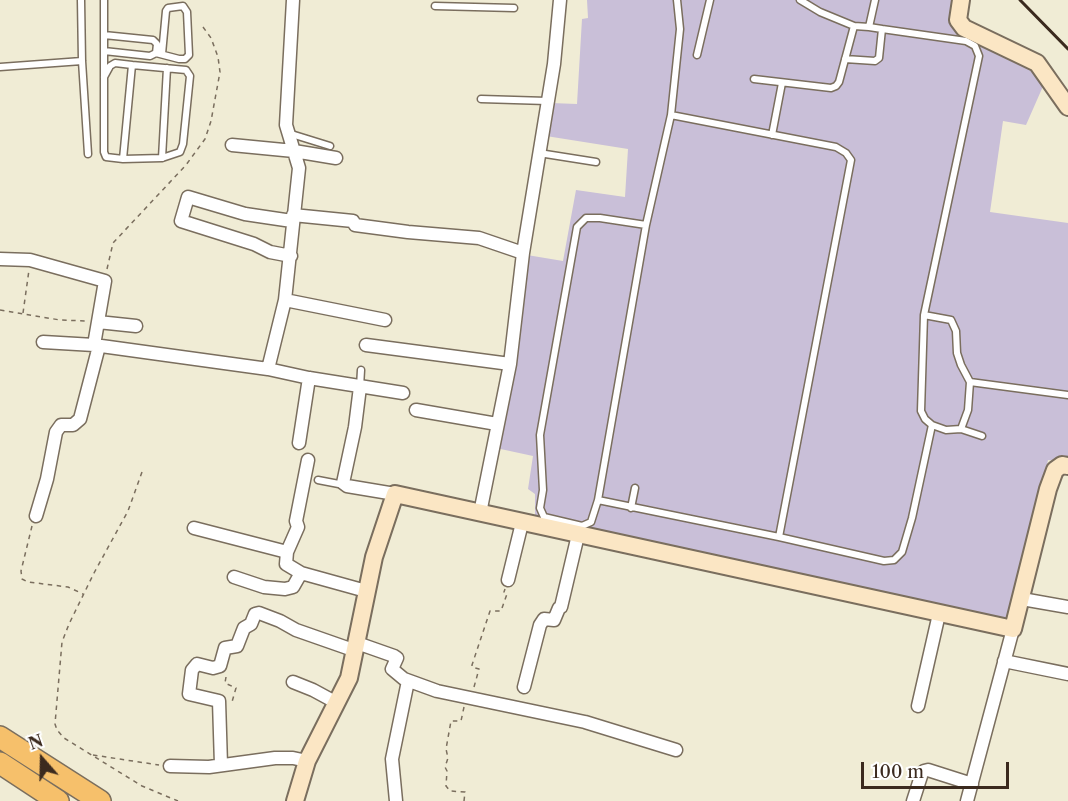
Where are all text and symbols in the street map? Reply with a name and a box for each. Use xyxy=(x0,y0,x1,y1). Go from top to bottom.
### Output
north arrow xyxy=(12,729,72,789)
text: N xyxy=(26,730,46,754)
scale bar xyxy=(864,750,1012,788)
text: 100 m xyxy=(872,761,924,783)

